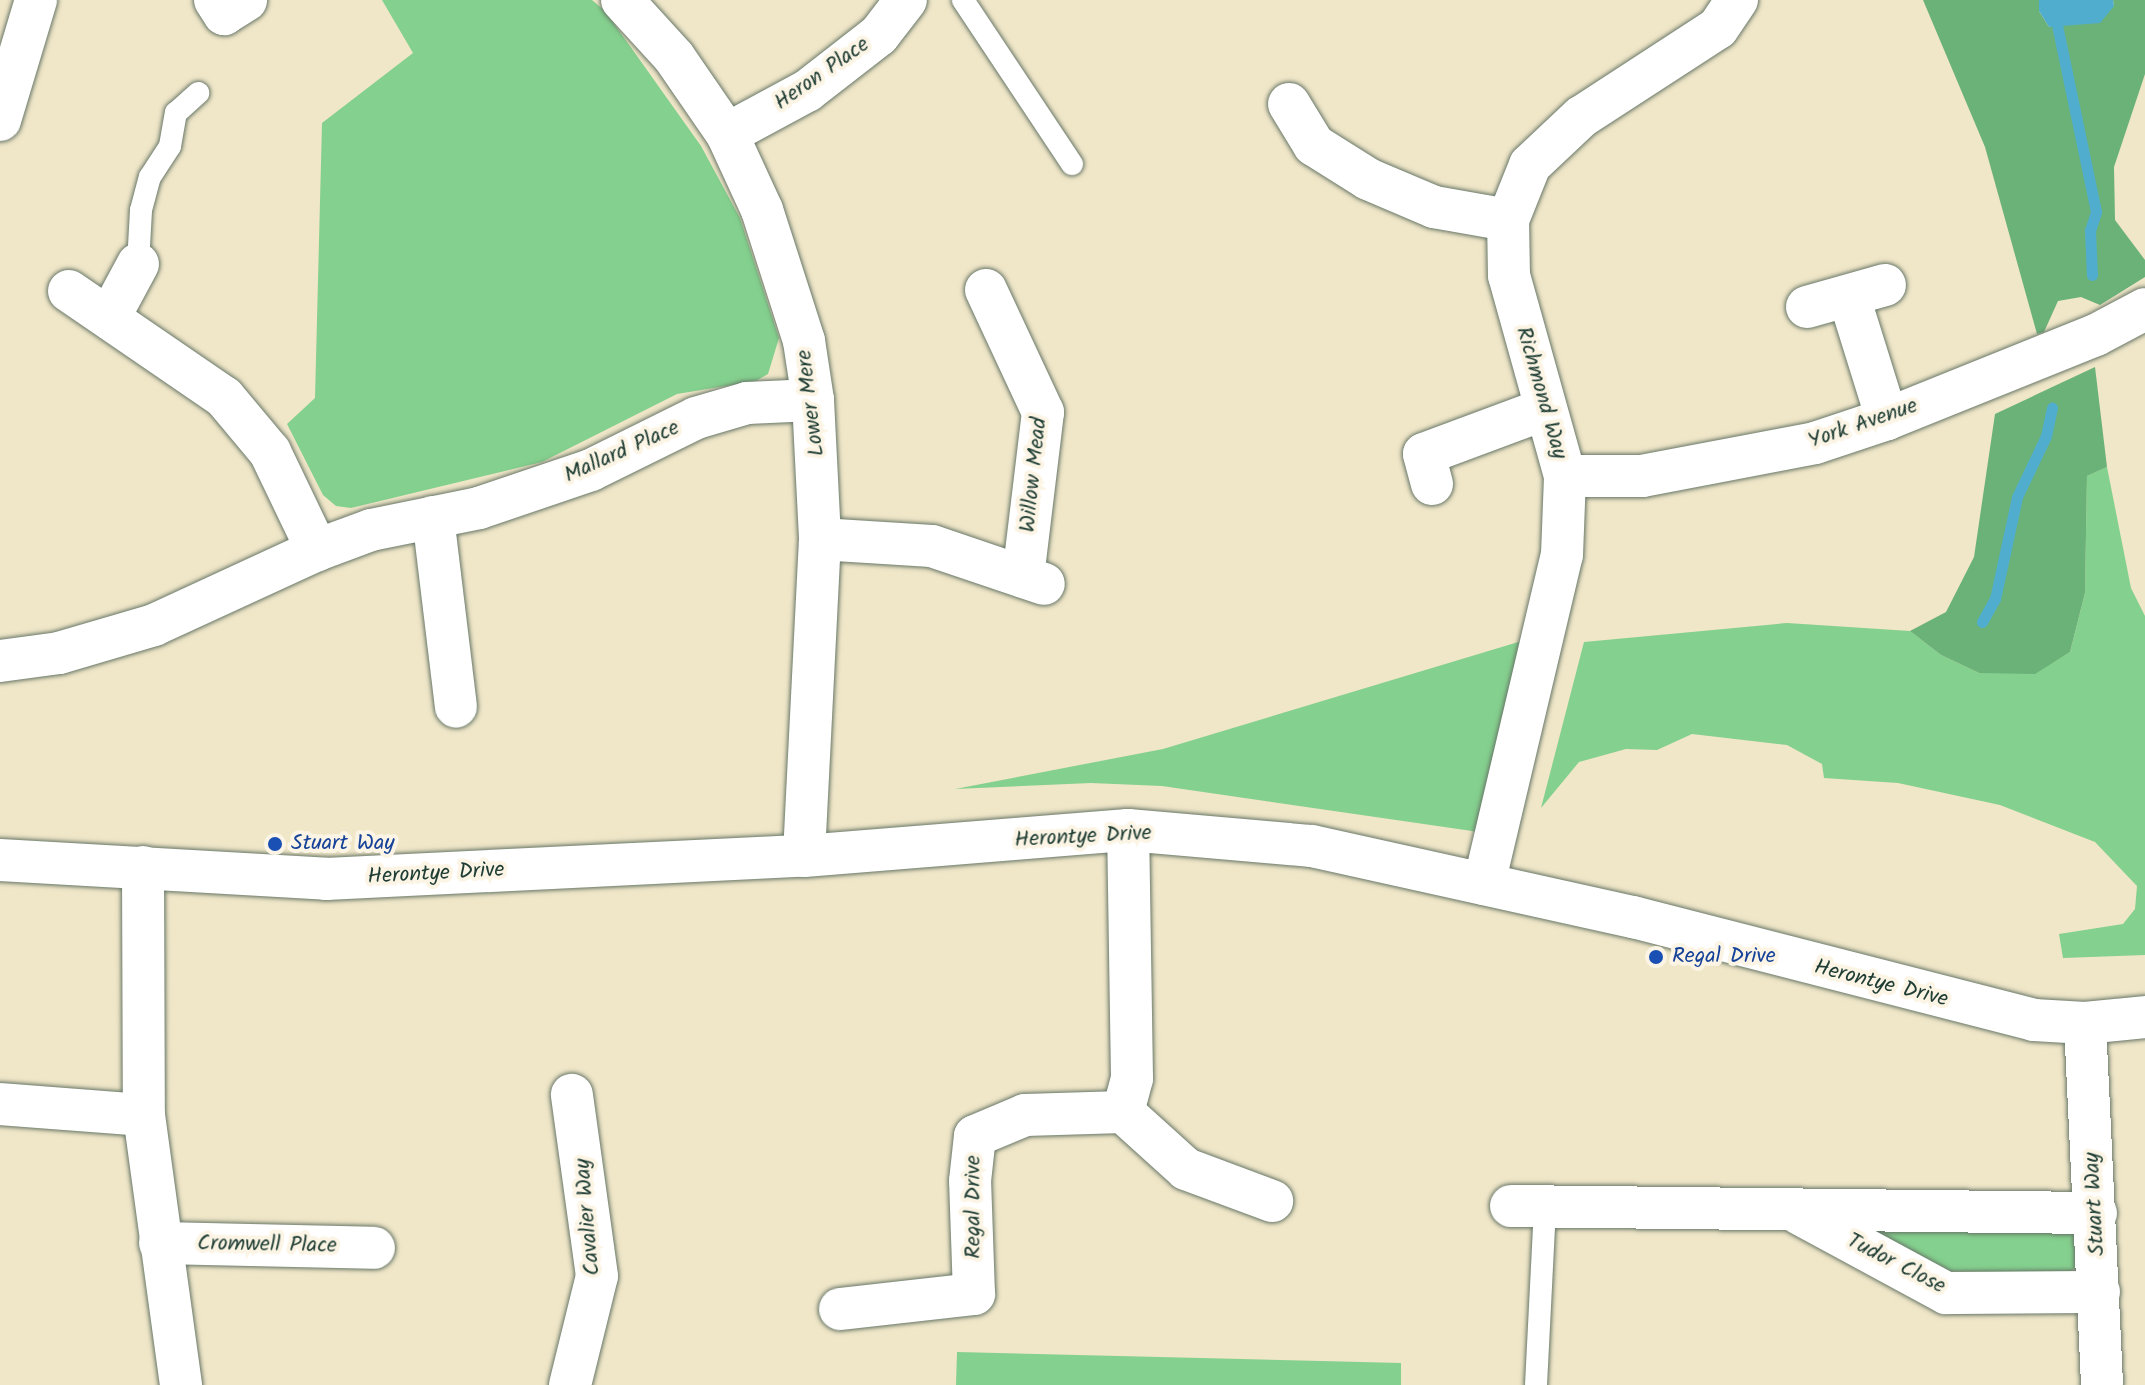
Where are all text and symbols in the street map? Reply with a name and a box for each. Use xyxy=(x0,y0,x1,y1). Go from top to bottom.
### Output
street label: Heron Place xyxy=(769,32,875,116)
street label: Richmond Way xyxy=(1509,324,1573,462)
street label: Lower Mere xyxy=(791,348,831,458)
street label: York Avenue xyxy=(1805,393,1921,455)
street label: Mallard Place xyxy=(560,415,684,489)
street label: Willow Mead xyxy=(1015,416,1053,534)
street label: Herontye Drive xyxy=(1014,820,1152,854)
place label: Stuart Way xyxy=(291,831,395,857)
marker: Stuart Way xyxy=(266,835,284,853)
street label: Herontye Drive xyxy=(367,857,505,891)
place label: Regal Drive xyxy=(1672,944,1776,970)
marker: Regal Drive xyxy=(1647,948,1665,966)
street label: Herontye Drive xyxy=(1811,955,1951,1013)
street label: Stuart Way xyxy=(2079,1152,2111,1256)
street label: Regal Drive xyxy=(961,1155,987,1259)
street label: Cavalier Way xyxy=(570,1157,606,1277)
street label: Tudor Close xyxy=(1842,1228,1950,1300)
street label: Cromwell Place xyxy=(197,1231,337,1259)

